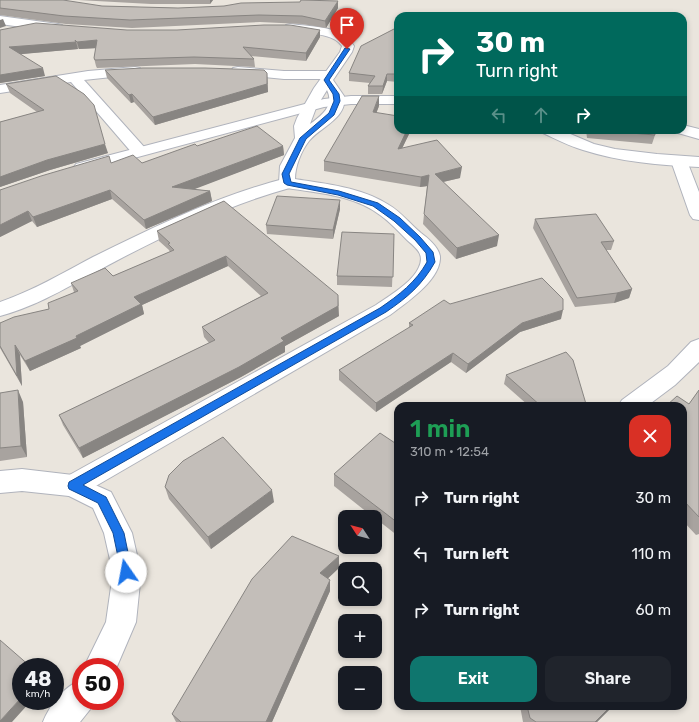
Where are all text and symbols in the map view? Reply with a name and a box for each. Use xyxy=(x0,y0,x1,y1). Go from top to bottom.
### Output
pin xyxy=(330,8,364,49)
icon: arrive xyxy=(336,14,358,36)
text: 30 m xyxy=(476,26,545,59)
icon: right xyxy=(410,28,462,80)
text: Turn right xyxy=(476,60,558,82)
icon: left xyxy=(488,104,510,126)
icon: ahead xyxy=(530,104,552,126)
icon: right xyxy=(572,104,594,126)
text: 1 min xyxy=(410,415,470,443)
button: close xyxy=(629,415,671,457)
text: 310 m · 12:54 xyxy=(410,444,489,459)
icon: right xyxy=(410,487,432,509)
text: Turn right xyxy=(444,489,519,507)
text: 30 m xyxy=(635,489,671,507)
north arrow xyxy=(338,510,382,554)
map controls xyxy=(338,510,382,710)
icon: left xyxy=(410,543,432,565)
text: Turn left xyxy=(444,545,509,563)
text: 110 m xyxy=(632,545,671,563)
position arrow xyxy=(105,551,147,593)
button: search xyxy=(338,562,382,606)
icon: right xyxy=(410,599,432,621)
text: Turn right xyxy=(444,601,519,619)
text: 60 m xyxy=(635,601,671,619)
button: + xyxy=(338,614,382,658)
button: Exit xyxy=(410,656,537,702)
button: Share xyxy=(545,656,671,702)
speed limit sign: 50 xyxy=(72,658,124,710)
button: − xyxy=(338,666,382,710)
text: 48 xyxy=(24,667,52,691)
text: km/h xyxy=(26,688,50,700)

